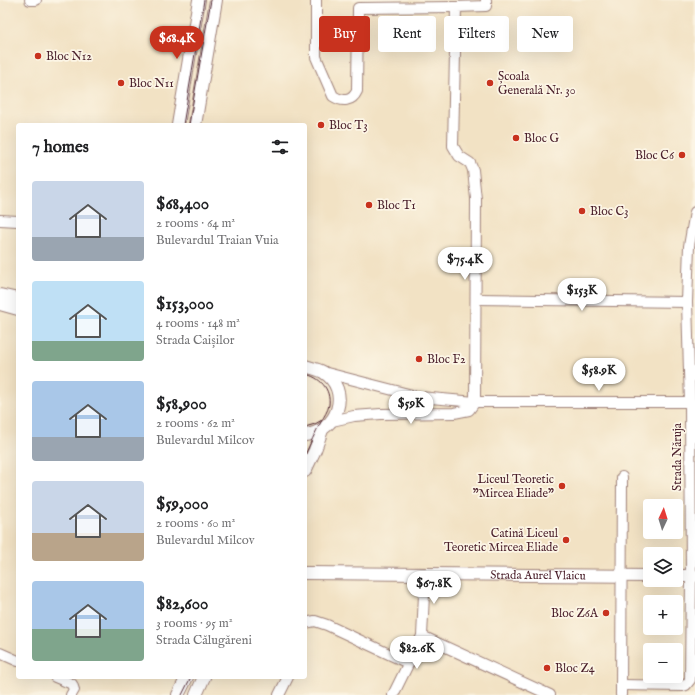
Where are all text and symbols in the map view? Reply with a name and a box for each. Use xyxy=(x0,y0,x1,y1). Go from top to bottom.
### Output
chip: Buy xyxy=(319,16,370,52)
chip: Rent xyxy=(378,16,436,52)
chip: Filters xyxy=(444,16,509,52)
chip: New xyxy=(517,16,573,52)
pin: $68.4K xyxy=(144,26,210,60)
text: $68.4K xyxy=(159,30,195,47)
place label: Bloc N12 xyxy=(46,49,92,64)
marker: Bloc N12 xyxy=(33,51,43,61)
place label: Școala Generală Nr. 30 xyxy=(498,69,576,98)
place label: Bloc N11 xyxy=(129,76,174,91)
marker: Bloc N11 xyxy=(116,78,126,88)
marker: Școala Generală Nr. 30 xyxy=(485,78,495,88)
place label: Bloc T3 xyxy=(329,118,368,133)
marker: Bloc T3 xyxy=(316,120,326,130)
place label: Bloc G xyxy=(524,131,559,146)
marker: Bloc G xyxy=(511,133,521,143)
icon: filters xyxy=(269,136,291,158)
text: 7 homes xyxy=(32,137,89,158)
place label: Bloc C6 xyxy=(635,148,675,163)
marker: Bloc C6 xyxy=(677,150,687,160)
text: $68,400 xyxy=(156,194,209,215)
icon: home xyxy=(64,197,112,245)
place label: Bloc T1 xyxy=(377,198,416,213)
marker: Bloc T1 xyxy=(364,200,374,210)
place label: Bloc C3 xyxy=(590,204,628,219)
marker: Bloc C3 xyxy=(577,206,587,216)
text: 2 rooms · 64 m² xyxy=(156,215,235,232)
text: Bulevardul Traian Vuia xyxy=(156,232,279,249)
pin: $75.4K xyxy=(432,247,498,281)
text: $75.4K xyxy=(447,251,483,268)
pin: $153K xyxy=(554,278,610,312)
text: $153K xyxy=(566,282,598,299)
text: $153,000 xyxy=(156,294,214,315)
icon: home xyxy=(64,297,112,345)
text: 4 rooms · 148 m² xyxy=(156,315,240,332)
text: Strada Caișilor xyxy=(156,332,235,349)
place label: Bloc F2 xyxy=(427,352,466,367)
marker: Bloc F2 xyxy=(414,354,424,364)
pin: $58.9K xyxy=(566,358,632,392)
text: $58.9K xyxy=(582,362,616,379)
pin: $59K xyxy=(387,391,435,425)
text: $58,900 xyxy=(156,394,207,415)
text: $59K xyxy=(398,395,424,412)
icon: home xyxy=(64,397,112,445)
text: 2 rooms · 62 m² xyxy=(156,415,235,432)
street label: Strada Năruja xyxy=(670,422,685,491)
text: Bulevardul Milcov xyxy=(156,432,254,449)
place label: Liceul Teoretic "Mircea Eliade" xyxy=(473,472,554,501)
marker: Liceul Teoretic "Mircea Eliade" xyxy=(557,481,567,491)
text: $59,000 xyxy=(156,494,209,515)
icon: home xyxy=(64,497,112,545)
north arrow xyxy=(643,499,683,539)
map controls xyxy=(643,499,683,683)
text: 2 rooms · 60 m² xyxy=(156,515,235,532)
place label: Catină Liceul Teoretic Mircea Eliade xyxy=(444,526,559,555)
text: Bulevardul Milcov xyxy=(156,532,254,549)
marker: Catină Liceul Teoretic Mircea Eliade xyxy=(561,535,571,545)
button: layers xyxy=(643,547,683,587)
street label: Strada Aurel Vlaicu xyxy=(490,568,586,583)
pin: $67.8K xyxy=(401,571,467,605)
text: $67.8K xyxy=(416,575,452,592)
text: $82,600 xyxy=(156,594,208,615)
button: + xyxy=(643,595,683,635)
icon: home xyxy=(64,597,112,645)
place label: Bloc Z6A xyxy=(551,606,599,621)
marker: Bloc Z6A xyxy=(601,608,611,618)
text: 3 rooms · 95 m² xyxy=(156,615,233,632)
text: Strada Călugăreni xyxy=(156,632,252,649)
pin: $82.6K xyxy=(384,636,450,670)
text: $82.6K xyxy=(399,640,435,657)
button: − xyxy=(643,643,683,683)
place label: Bloc Z4 xyxy=(555,661,595,676)
marker: Bloc Z4 xyxy=(542,663,552,673)

